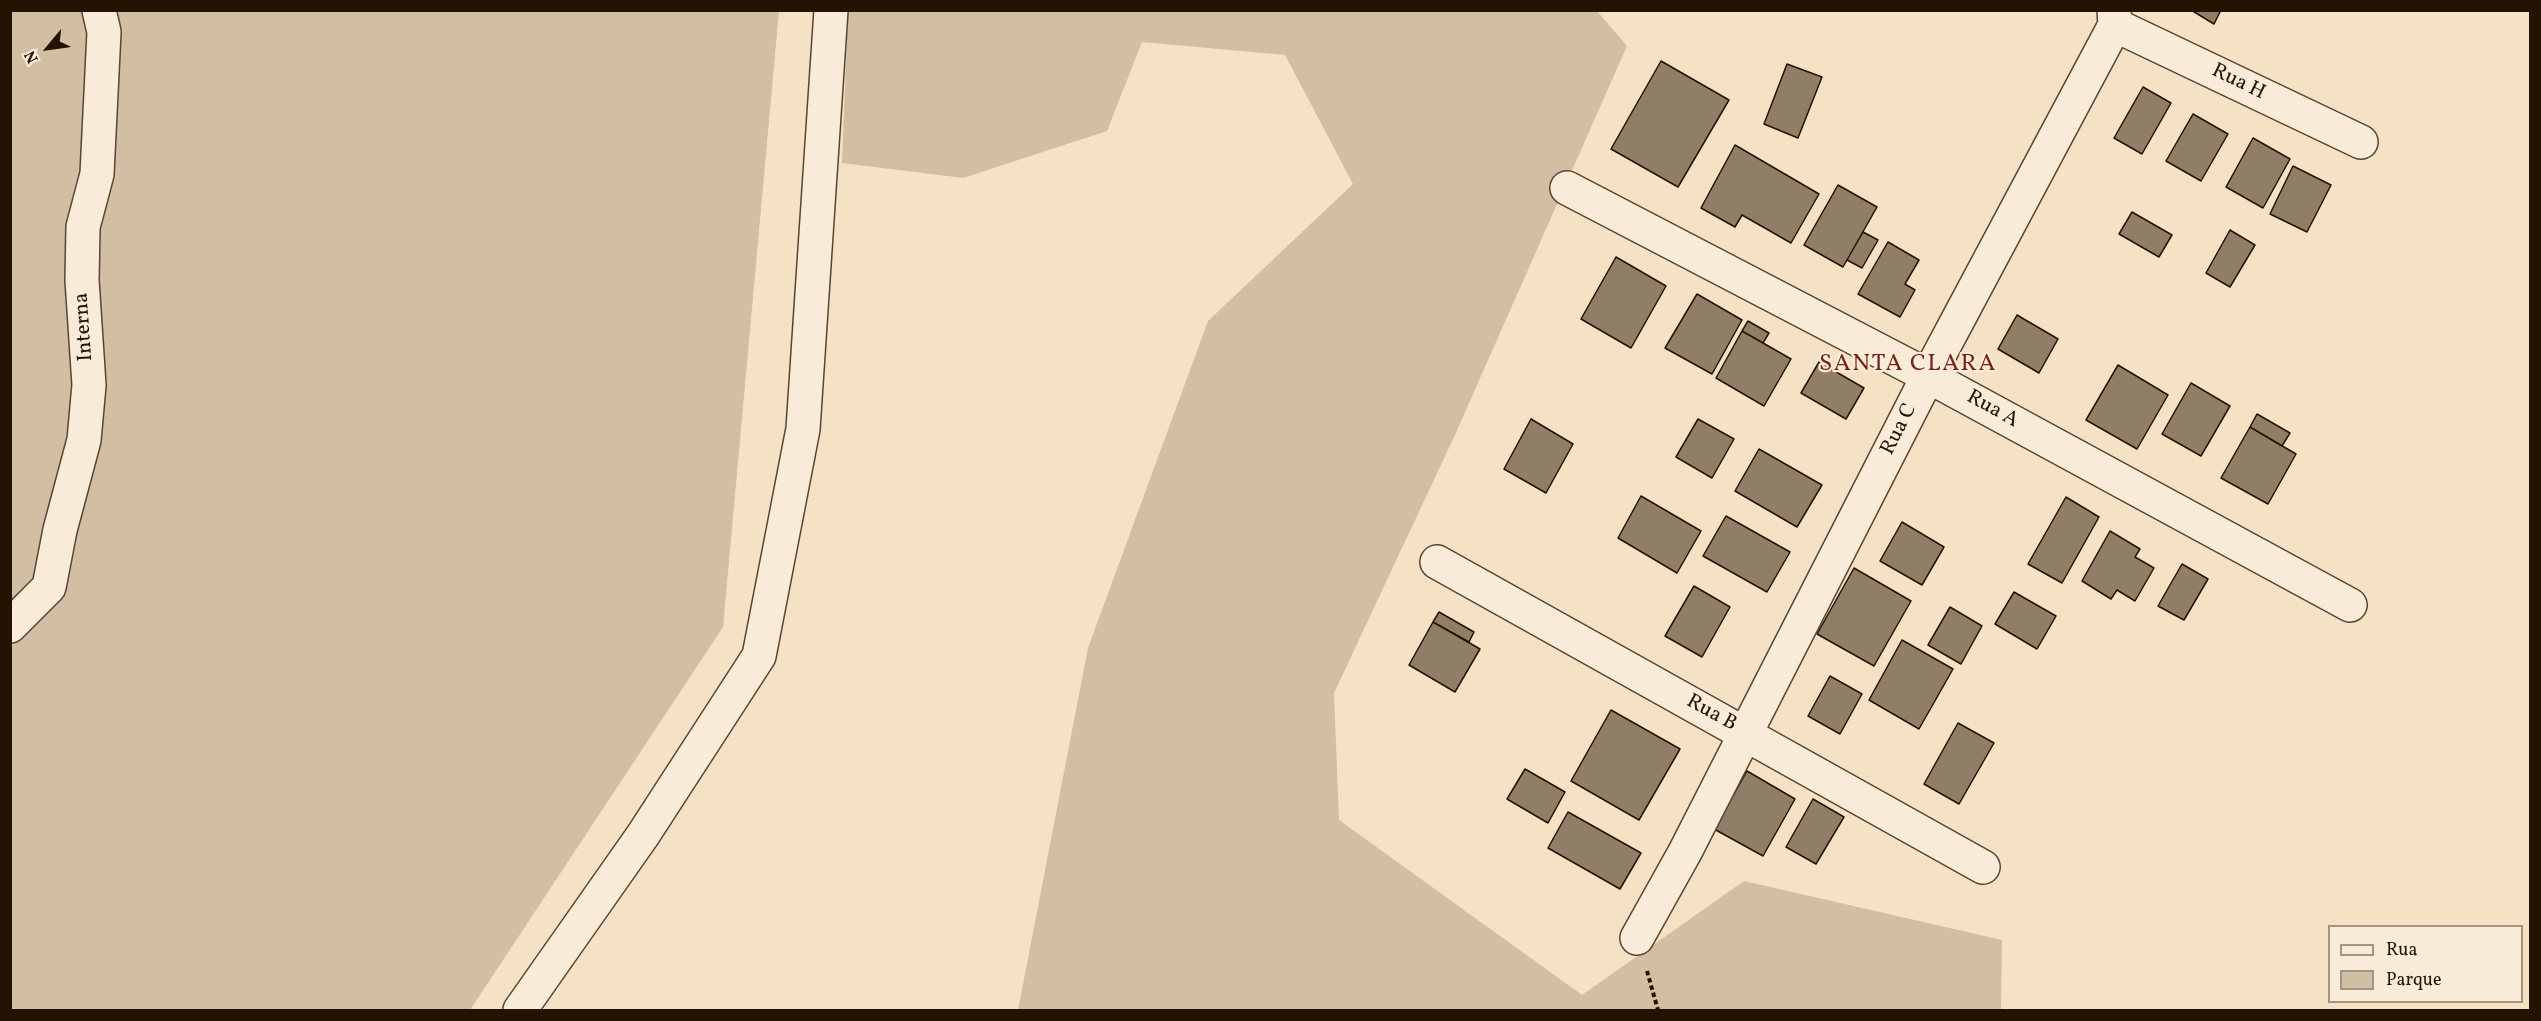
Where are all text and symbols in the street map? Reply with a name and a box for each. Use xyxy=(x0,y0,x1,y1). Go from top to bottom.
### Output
north arrow xyxy=(18,18,78,78)
text: N xyxy=(20,46,45,67)
street label: Rua H xyxy=(2207,59,2269,107)
street label: Interna xyxy=(70,292,100,362)
district label: SANTA CLARA xyxy=(1819,352,1997,380)
street label: Rua A xyxy=(1962,385,2022,435)
street label: Rua C xyxy=(1876,400,1924,460)
street label: Rua B xyxy=(1681,690,1741,738)
legend xyxy=(2328,925,2523,1003)
text: Rua xyxy=(2386,938,2417,963)
text: Parque xyxy=(2386,968,2441,993)

